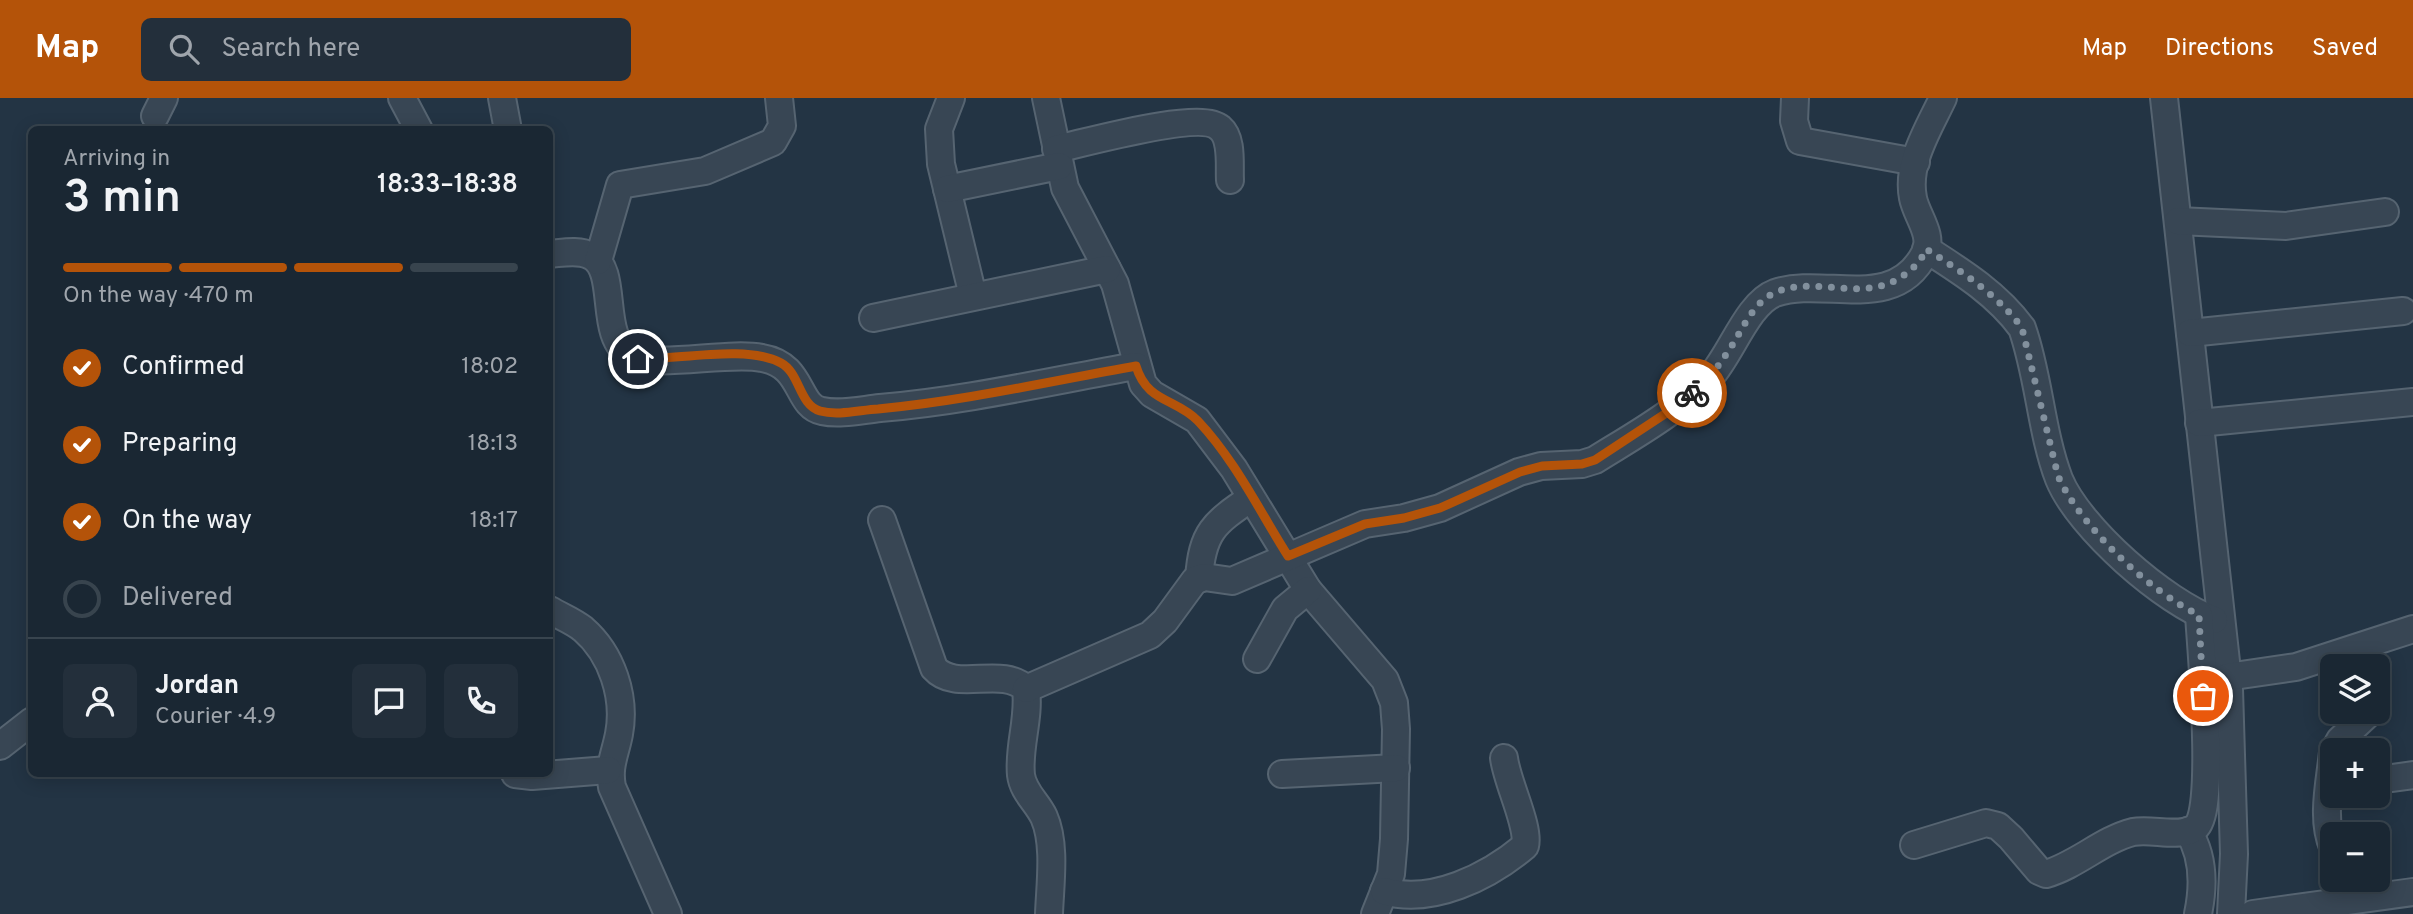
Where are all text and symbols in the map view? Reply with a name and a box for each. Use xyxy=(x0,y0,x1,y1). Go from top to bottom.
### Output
search box xyxy=(141,18,631,81)
text: Map xyxy=(35,28,99,70)
icon: search xyxy=(165,30,203,68)
text: Search here xyxy=(221,33,360,66)
text: Map xyxy=(2082,34,2127,64)
text: Directions xyxy=(2165,34,2274,64)
text: Saved xyxy=(2312,34,2378,64)
text: Arriving in xyxy=(63,145,170,174)
text: 18:33–18:38 xyxy=(377,169,518,202)
text: 3 min xyxy=(63,170,181,229)
text: On the way · 470 m xyxy=(63,282,254,311)
pin xyxy=(608,329,668,389)
icon: home xyxy=(619,340,657,378)
icon: check xyxy=(63,349,101,387)
text: Confirmed xyxy=(122,351,245,384)
text: 18:02 xyxy=(461,353,518,382)
courier xyxy=(1657,358,1727,428)
icon: bike xyxy=(1673,374,1711,412)
icon: check xyxy=(63,426,101,464)
text: Preparing xyxy=(122,428,237,461)
text: 18:13 xyxy=(468,430,518,459)
icon: check xyxy=(63,503,101,541)
text: On the way xyxy=(122,505,252,538)
text: 18:17 xyxy=(470,507,518,536)
text: Delivered xyxy=(122,582,233,615)
map controls xyxy=(2320,654,2390,892)
button: layers xyxy=(2320,654,2390,724)
button: person xyxy=(63,664,137,738)
button: chat xyxy=(352,664,426,738)
button: phone xyxy=(444,664,518,738)
pin xyxy=(2173,666,2233,726)
text: Jordan xyxy=(155,670,239,703)
icon: bag xyxy=(2184,677,2222,715)
text: Courier · 4.9 xyxy=(155,703,276,732)
button: + xyxy=(2320,738,2390,808)
button: − xyxy=(2320,822,2390,892)

